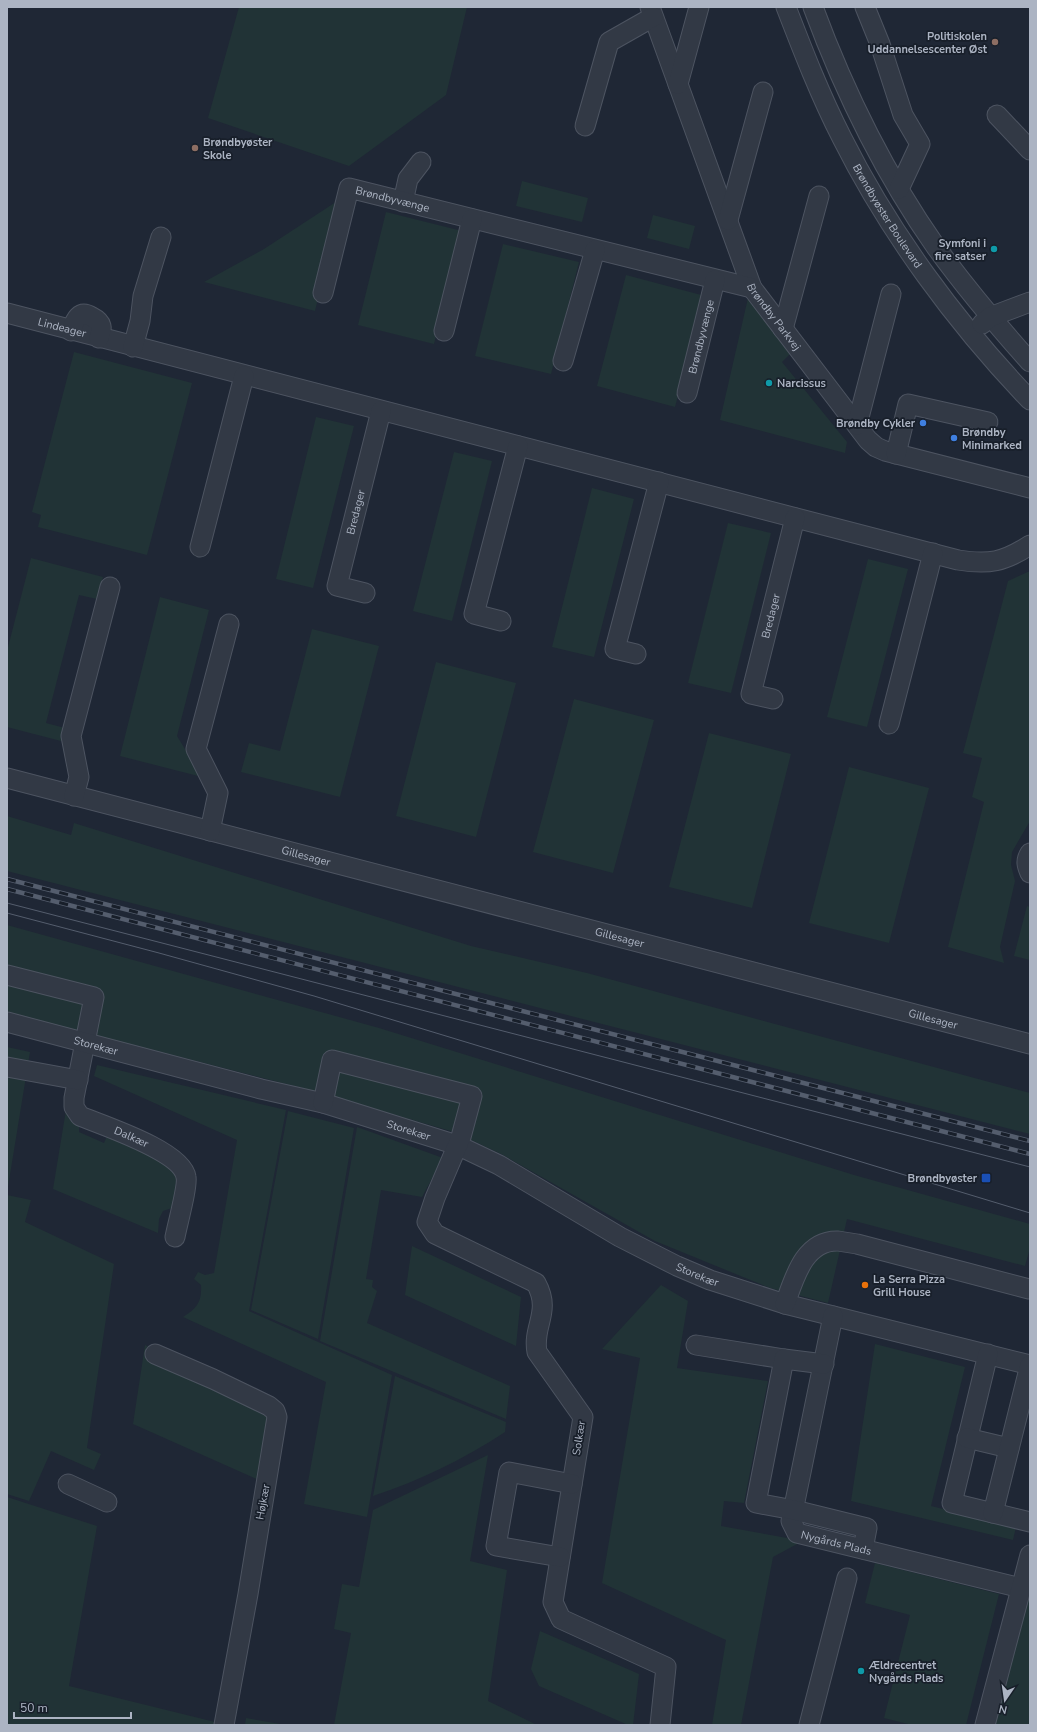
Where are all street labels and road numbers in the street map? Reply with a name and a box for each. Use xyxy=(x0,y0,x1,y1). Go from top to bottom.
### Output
street label: Brøndbyøster Boulevard xyxy=(849,161,926,271)
street label: Brøndbyvænge xyxy=(354,182,431,215)
street label: Brøndby Parkvej xyxy=(743,281,804,353)
street label: Brøndbyvænge xyxy=(685,298,717,375)
street label: Lindeager xyxy=(36,314,88,341)
street label: Bredager xyxy=(343,488,368,536)
street label: Bredager xyxy=(758,592,783,640)
street label: Gillesager xyxy=(280,842,332,869)
street label: Gillesager xyxy=(593,924,646,951)
street label: Gillesager xyxy=(907,1005,959,1032)
street label: Storekær xyxy=(72,1032,120,1059)
street label: Storekær xyxy=(385,1116,433,1144)
street label: Dalkær xyxy=(112,1123,151,1151)
street label: Storekær xyxy=(674,1259,721,1290)
street label: Solkær xyxy=(569,1419,589,1456)
street label: Højkær xyxy=(252,1483,274,1521)
street label: Nygårds Plads xyxy=(799,1527,873,1559)

